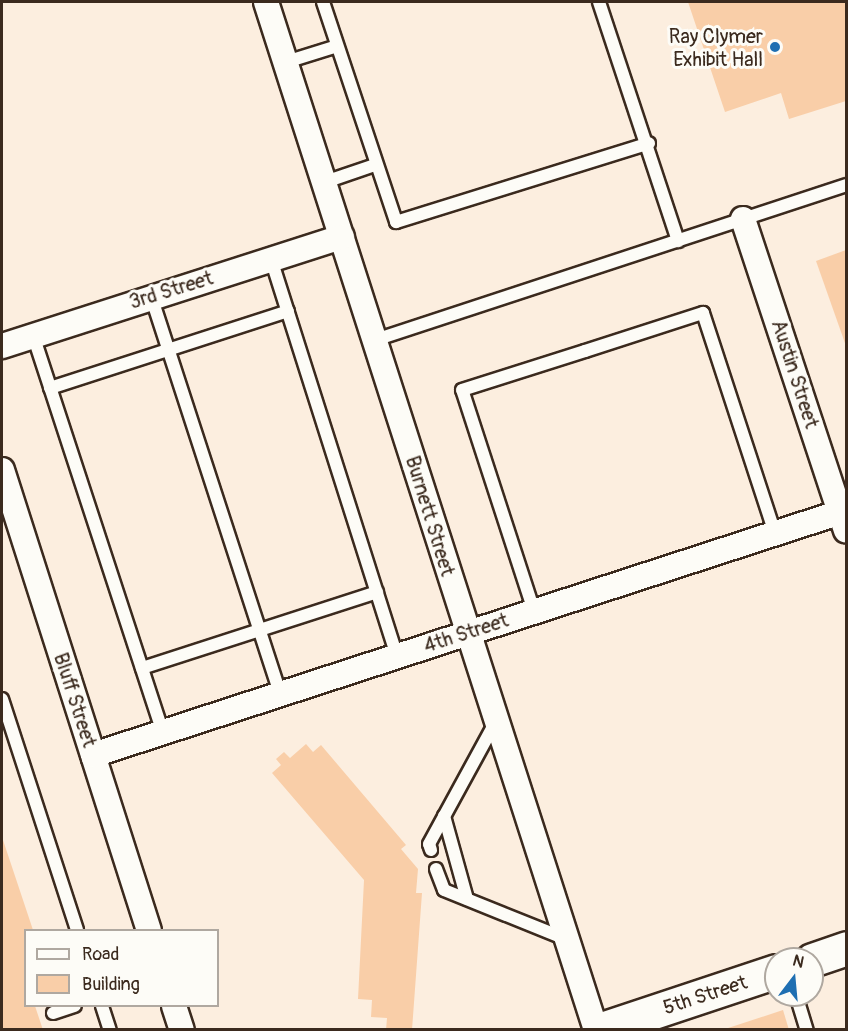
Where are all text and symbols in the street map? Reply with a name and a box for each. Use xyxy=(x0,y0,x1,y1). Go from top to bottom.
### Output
place label: Ray Clymer Exhibit Hall xyxy=(669,24,763,71)
marker: Ray Clymer Exhibit Hall xyxy=(768,40,782,54)
street label: 3rd Street xyxy=(126,266,216,314)
street label: Austin Street xyxy=(766,317,824,431)
street label: Burnett Street xyxy=(400,453,460,579)
street label: 4th Street xyxy=(421,608,511,658)
street label: Bluff Street xyxy=(48,650,102,750)
legend xyxy=(24,929,219,1007)
text: Road xyxy=(82,943,119,966)
north arrow xyxy=(764,947,824,1007)
text: N xyxy=(790,951,806,973)
street label: 5th Street xyxy=(660,970,750,1020)
text: Building xyxy=(82,973,140,996)

